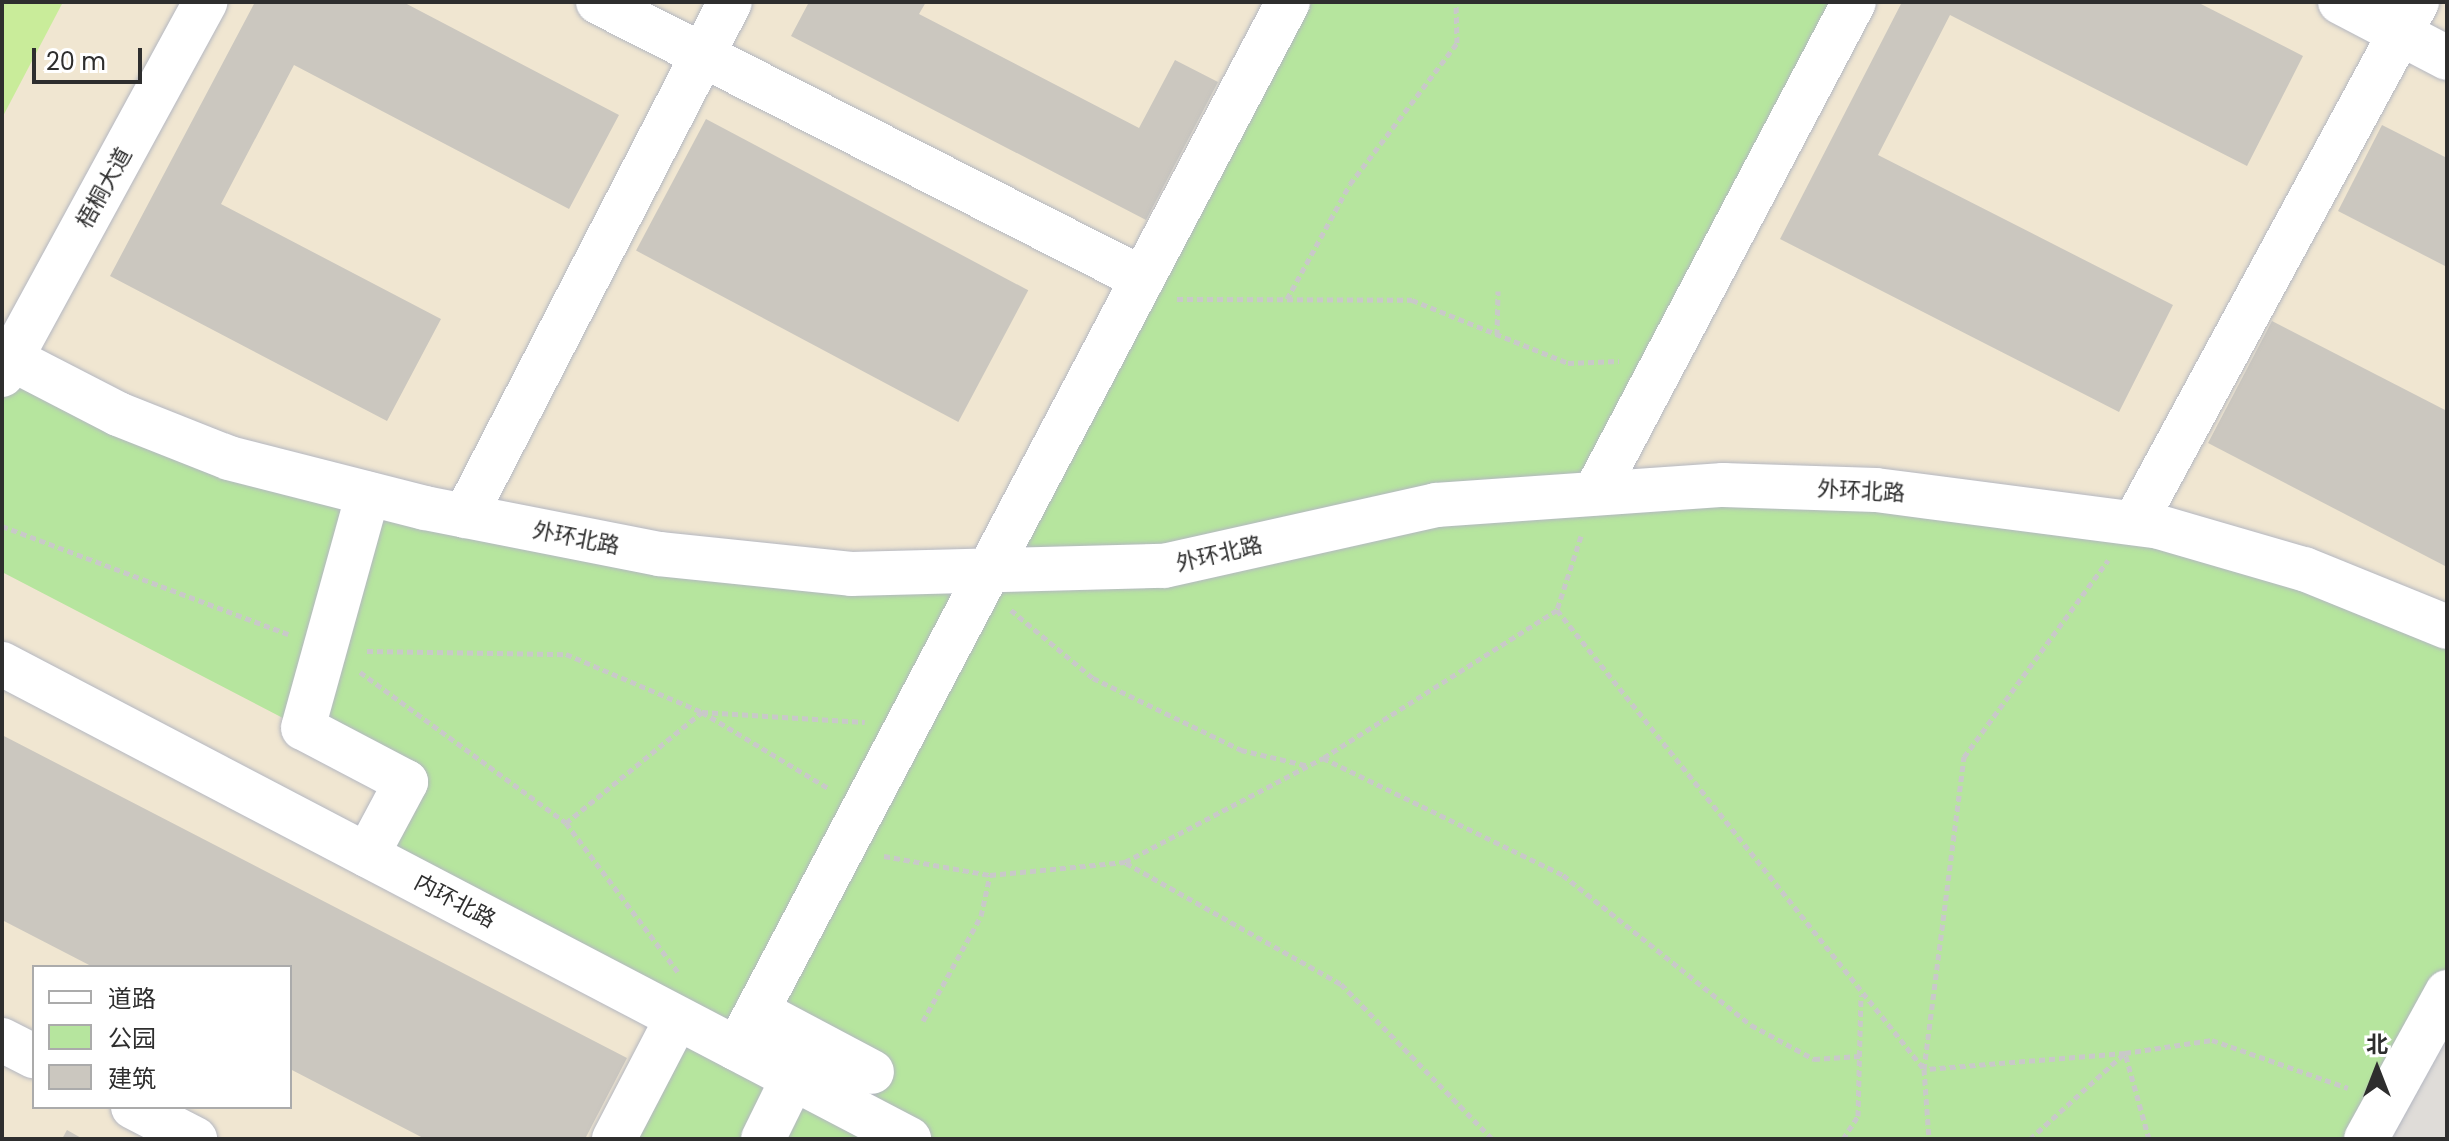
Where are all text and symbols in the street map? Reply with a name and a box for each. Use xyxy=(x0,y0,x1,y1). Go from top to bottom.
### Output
scale bar xyxy=(36,32,146,82)
text: 20 m xyxy=(46,45,106,78)
street label: 梧桐大道 xyxy=(71,143,137,233)
street label: 外环北路 xyxy=(1816,476,1906,506)
street label: 外环北路 xyxy=(530,517,622,559)
street label: 外环北路 xyxy=(1173,531,1265,577)
street label: 内环北路 xyxy=(410,869,500,933)
legend xyxy=(32,965,292,1109)
text: 道路 xyxy=(108,982,156,1015)
text: 公园 xyxy=(108,1022,156,1055)
north arrow xyxy=(2337,1029,2417,1109)
text: 北 xyxy=(2366,1029,2388,1060)
text: 建筑 xyxy=(108,1062,156,1095)

